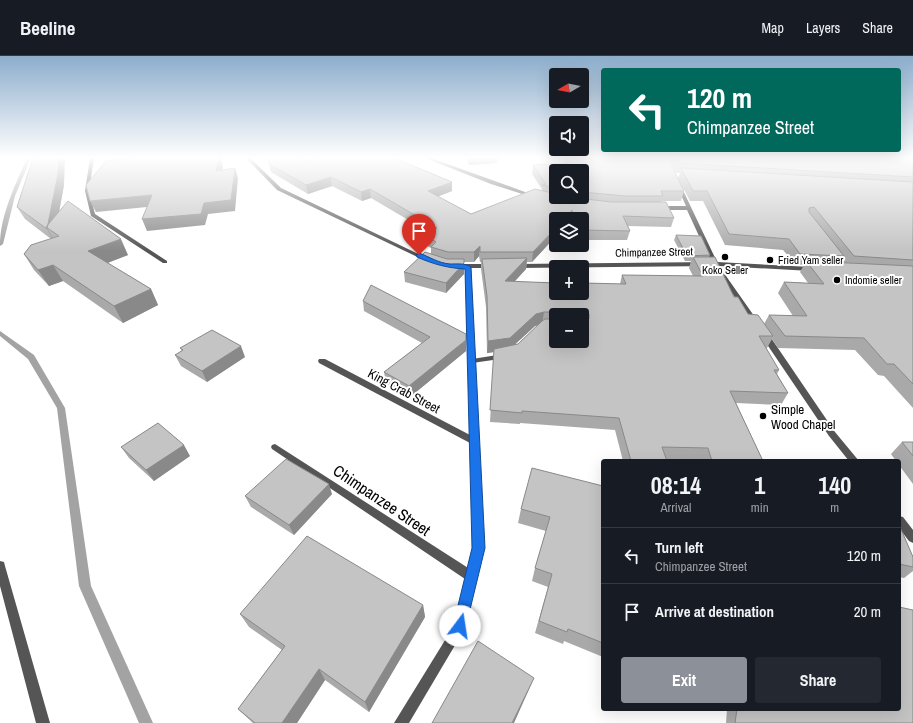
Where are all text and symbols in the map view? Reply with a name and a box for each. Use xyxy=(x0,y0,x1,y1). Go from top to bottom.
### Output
text: Beeline xyxy=(20,15,75,41)
text: Map xyxy=(762,19,784,37)
text: Layers xyxy=(806,19,840,37)
text: Share xyxy=(862,19,893,37)
north arrow xyxy=(549,68,589,108)
map controls xyxy=(549,68,589,348)
text: 120 m xyxy=(687,79,752,117)
icon: left xyxy=(621,84,673,136)
text: Chimpanzee Street xyxy=(687,115,814,140)
button: sound xyxy=(549,116,589,156)
button: search xyxy=(549,164,589,204)
button: layers xyxy=(549,212,589,252)
pin xyxy=(402,214,436,255)
icon: arrive xyxy=(408,220,430,242)
street label: Chimpanzee Street xyxy=(615,244,693,260)
marker: Koko Seller xyxy=(720,252,730,262)
place label: Fried Yam seller xyxy=(778,253,843,267)
marker: Fried Yam seller xyxy=(765,255,775,265)
button: + xyxy=(549,260,589,300)
place label: Koko Seller xyxy=(702,263,748,277)
place label: Indomie seller xyxy=(845,273,902,287)
marker: Indomie seller xyxy=(832,275,842,285)
button: − xyxy=(549,308,589,348)
street label: King Crab Street xyxy=(365,365,443,417)
place label: Simple Wood Chapel xyxy=(771,401,835,433)
marker: Simple Wood Chapel xyxy=(758,411,768,421)
street label: Chimpanzee Street xyxy=(329,459,435,541)
text: 08:14 xyxy=(651,469,701,501)
text: 1 xyxy=(754,469,765,501)
text: 140 xyxy=(818,469,851,501)
text: Arrival xyxy=(661,499,691,516)
text: min xyxy=(751,499,769,516)
text: m xyxy=(830,499,839,516)
text: Turn left xyxy=(655,537,703,558)
icon: left xyxy=(621,545,643,567)
text: 120 m xyxy=(847,545,881,566)
text: Chimpanzee Street xyxy=(655,558,747,575)
icon: arrive xyxy=(621,601,643,623)
text: Arrive at destination xyxy=(655,601,774,622)
text: 20 m xyxy=(854,601,881,622)
position arrow xyxy=(439,605,481,647)
button: Exit xyxy=(621,657,747,703)
button: Share xyxy=(755,657,881,703)

